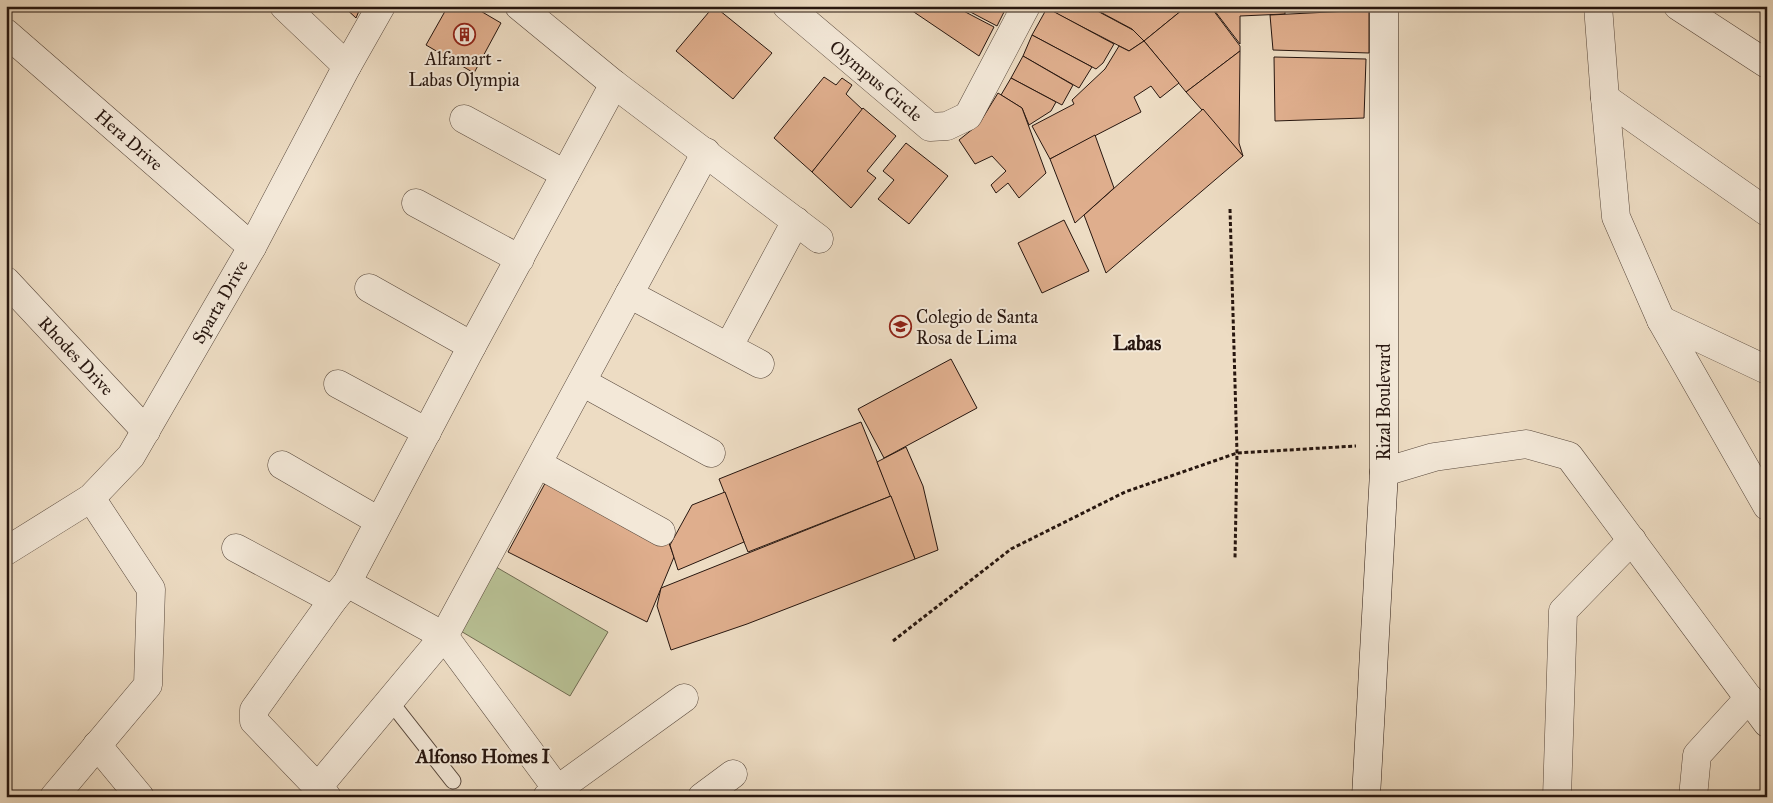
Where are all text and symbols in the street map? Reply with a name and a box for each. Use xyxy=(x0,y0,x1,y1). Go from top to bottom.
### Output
building icon: Alfamart - Labas Olympia xyxy=(452,22,476,46)
street label: Olympus Circle xyxy=(825,36,927,126)
place label: Alfamart - Labas Olympia xyxy=(408,48,520,91)
street label: Hera Drive xyxy=(91,105,167,175)
street label: Sparta Drive xyxy=(187,256,253,348)
place label: Colegio de Santa Rosa de Lima xyxy=(916,306,1038,349)
street label: Rhodes Drive xyxy=(34,312,118,400)
school or university icon: Colegio de Santa Rosa de Lima xyxy=(888,315,912,339)
district label: Labas xyxy=(1113,331,1162,355)
street label: Rizal Boulevard xyxy=(1373,343,1395,461)
district label: Alfonso Homes I xyxy=(414,745,550,768)

